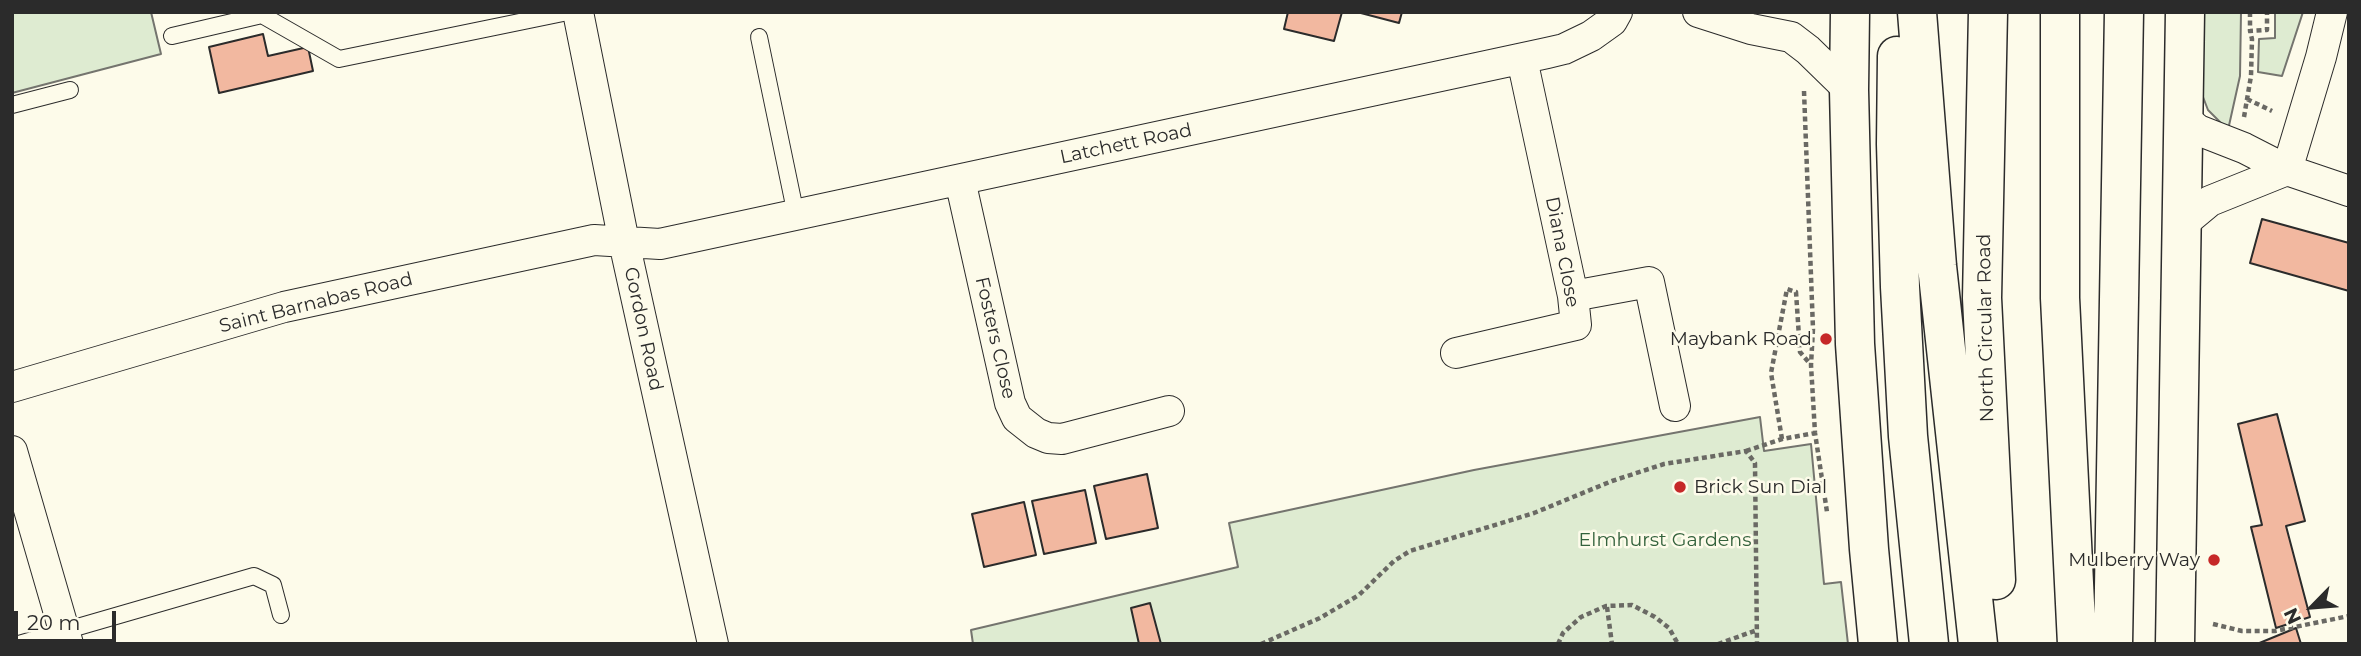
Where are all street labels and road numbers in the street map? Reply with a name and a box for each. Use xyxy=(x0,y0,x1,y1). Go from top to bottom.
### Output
street label: Latchett Road xyxy=(1058,119,1194,169)
street label: Diana Close xyxy=(1540,195,1584,309)
street label: North Circular Road xyxy=(1973,233,1999,423)
street label: Gordon Road xyxy=(619,265,667,393)
street label: Saint Barnabas Road xyxy=(217,268,415,338)
street label: Fosters Close xyxy=(970,275,1020,401)

